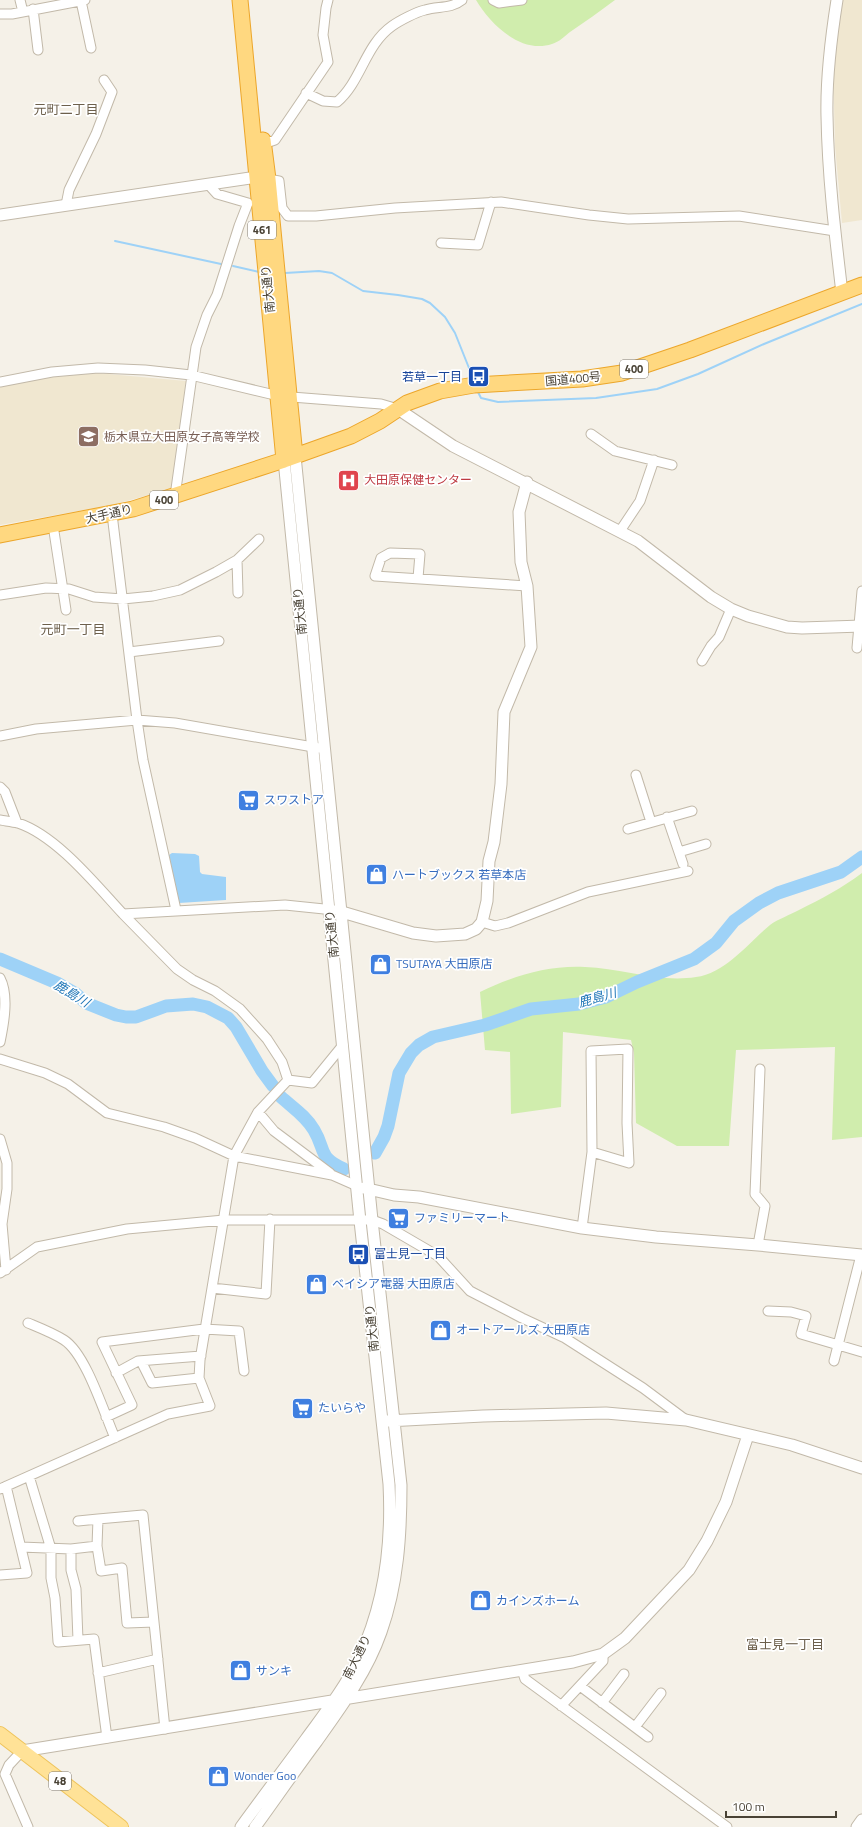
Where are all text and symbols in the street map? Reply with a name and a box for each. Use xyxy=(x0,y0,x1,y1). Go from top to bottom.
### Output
district label: 元町二丁目 xyxy=(33,99,99,119)
road number: 461 xyxy=(248,221,276,239)
street label: 南大通り xyxy=(256,264,279,314)
road number: 400 xyxy=(620,360,648,378)
bus stop icon: 若草一丁目 xyxy=(465,364,491,390)
place label: 若草一丁目 xyxy=(402,367,462,386)
street label: 国道400号 xyxy=(544,367,602,390)
school or university icon: 栃木県立大田原女子高等学校 xyxy=(76,424,102,450)
place label: 栃木県立大田原女子高等学校 xyxy=(104,427,260,446)
hospital icon: 大田原保健センター xyxy=(336,467,362,493)
place label: 大田原保健センター xyxy=(364,470,472,489)
road number: 400 xyxy=(150,491,178,509)
street label: 大手通り xyxy=(83,499,134,528)
street label: 南大通り xyxy=(288,586,311,636)
district label: 元町一丁目 xyxy=(40,619,106,639)
supermarket icon: スワストア xyxy=(235,787,261,813)
place label: スワストア xyxy=(264,790,324,809)
shop icon: ハートブックス 若草本店 xyxy=(363,862,389,888)
place label: ハートブックス 若草本店 xyxy=(392,865,526,884)
street label: 南大通り xyxy=(320,909,343,959)
shop icon: TSUTAYA 大田原店 xyxy=(368,951,394,977)
place label: TSUTAYA 大田原店 xyxy=(396,954,493,973)
water label: 鹿島川 xyxy=(50,974,96,1013)
water label: 鹿島川 xyxy=(575,981,620,1012)
supermarket icon: ファミリーマート xyxy=(386,1205,412,1231)
place label: ファミリーマート xyxy=(414,1208,510,1227)
bus stop icon: 富士見一丁目 xyxy=(345,1241,371,1267)
place label: 富士見一丁目 xyxy=(374,1244,446,1263)
shop icon: ベイシア電器 大田原店 xyxy=(303,1271,329,1297)
place label: ベイシア電器 大田原店 xyxy=(332,1274,455,1293)
street label: 南大通り xyxy=(360,1303,383,1353)
shop icon: オートアールズ 大田原店 xyxy=(427,1317,453,1343)
place label: オートアールズ 大田原店 xyxy=(456,1320,590,1339)
supermarket icon: たいらや xyxy=(290,1395,316,1421)
place label: たいらや xyxy=(318,1398,366,1417)
shop icon: カインズホーム xyxy=(467,1588,493,1614)
place label: カインズホーム xyxy=(496,1591,579,1610)
street label: 南大通り xyxy=(337,1631,376,1683)
district label: 富士見一丁目 xyxy=(746,1634,824,1654)
shop icon: サンキ xyxy=(228,1658,254,1684)
place label: サンキ xyxy=(256,1661,292,1680)
shop icon: Wonder Goo xyxy=(206,1763,232,1789)
place label: Wonder Goo xyxy=(234,1766,296,1785)
road number: 48 xyxy=(49,1772,71,1790)
scale bar xyxy=(726,1793,836,1819)
text: 100 m xyxy=(732,1797,765,1816)

